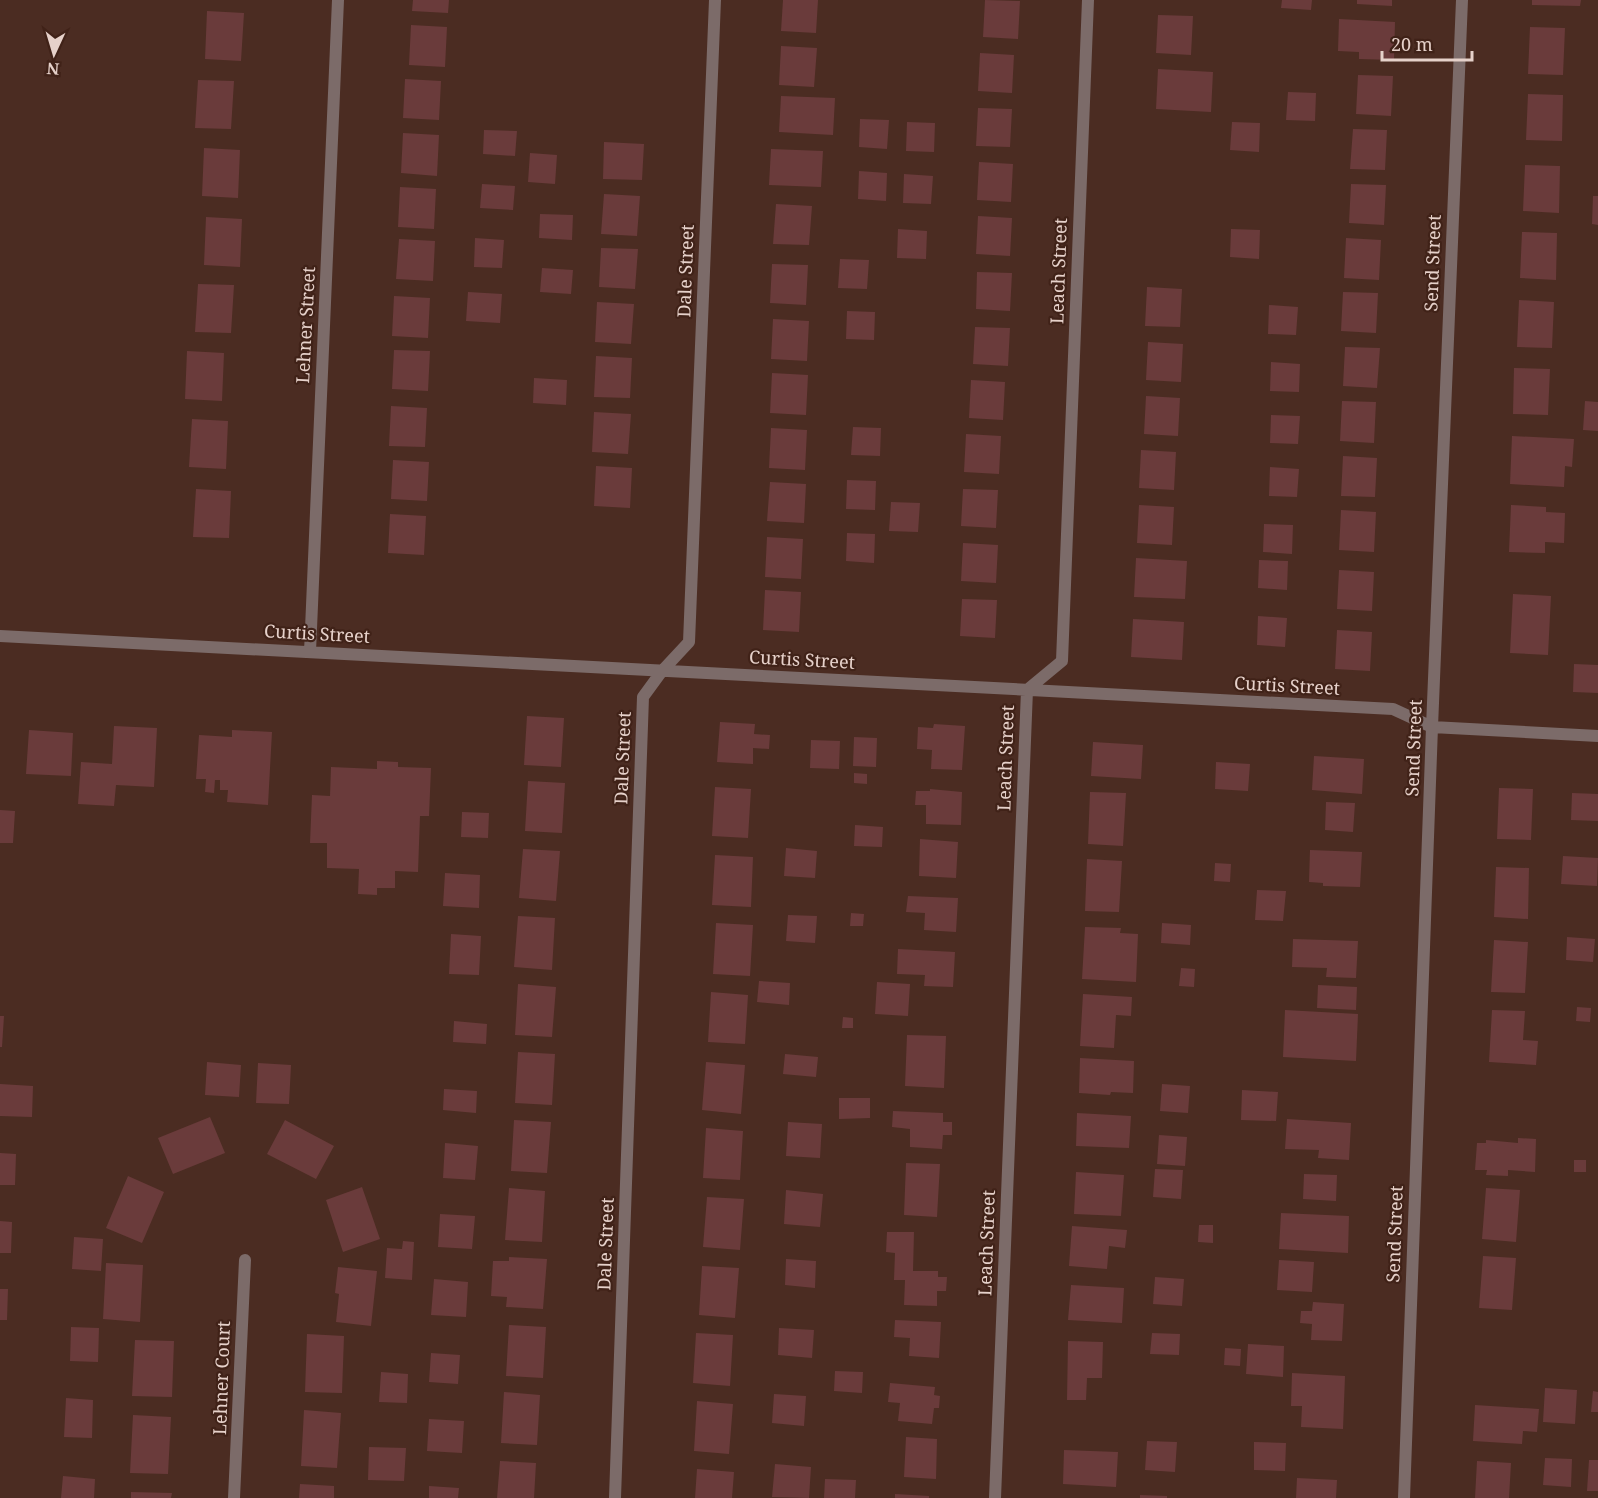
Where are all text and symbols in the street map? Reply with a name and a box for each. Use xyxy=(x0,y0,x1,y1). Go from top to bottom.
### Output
north arrow xyxy=(24,24,84,84)
scale bar xyxy=(1382,24,1472,62)
text: 20 m xyxy=(1391,32,1433,56)
text: N xyxy=(46,58,60,80)
street label: Send Street xyxy=(1418,214,1446,312)
street label: Leach Street xyxy=(1044,218,1072,324)
street label: Dale Street xyxy=(671,224,699,318)
street label: Lehner Street xyxy=(290,266,320,384)
street label: Curtis Street xyxy=(263,618,371,648)
street label: Curtis Street xyxy=(748,644,856,674)
street label: Curtis Street xyxy=(1233,670,1341,700)
street label: Send Street xyxy=(1399,699,1427,797)
street label: Leach Street xyxy=(991,705,1019,811)
street label: Dale Street xyxy=(608,711,636,805)
street label: Send Street xyxy=(1380,1185,1408,1283)
street label: Leach Street xyxy=(972,1190,1000,1296)
street label: Dale Street xyxy=(591,1197,619,1291)
street label: Lehner Court xyxy=(207,1320,235,1436)

